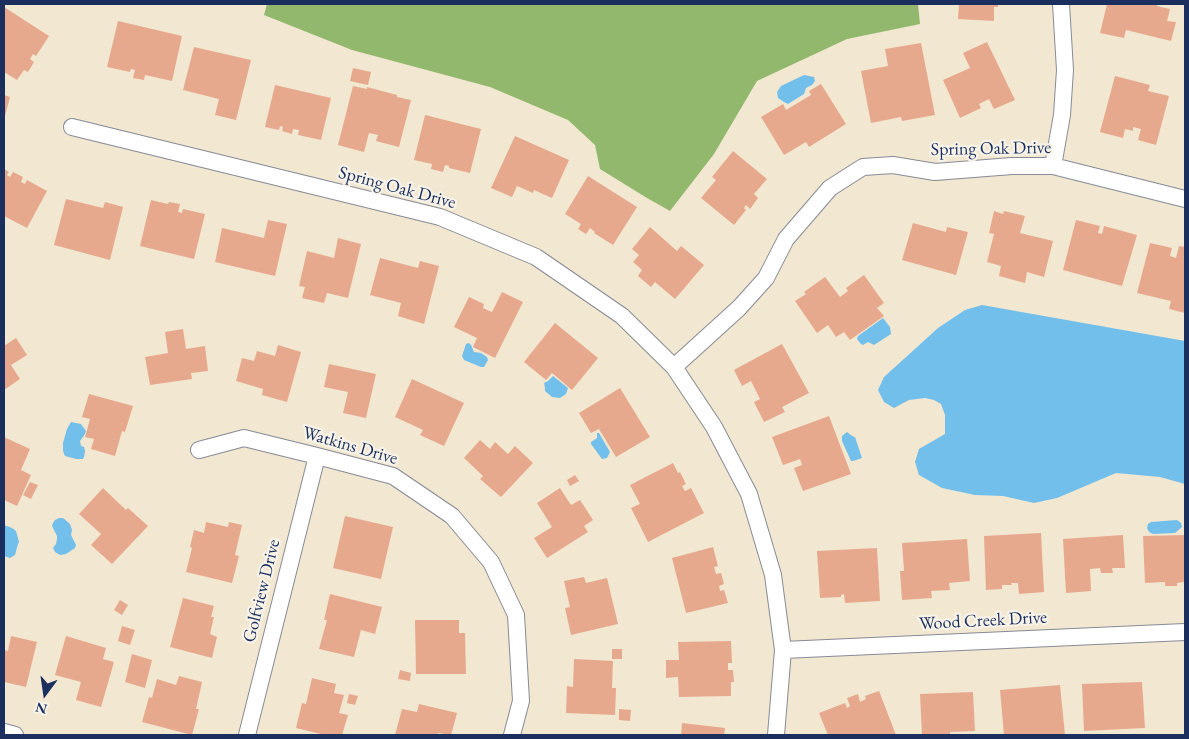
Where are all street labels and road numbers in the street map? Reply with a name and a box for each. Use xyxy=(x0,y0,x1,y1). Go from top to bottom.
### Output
street label: Spring Oak Drive xyxy=(931,137,1051,161)
street label: Spring Oak Drive xyxy=(336,162,458,214)
street label: Watkins Drive xyxy=(300,422,400,470)
street label: Golfview Drive xyxy=(239,537,285,645)
street label: Wood Creek Drive xyxy=(918,607,1048,635)

